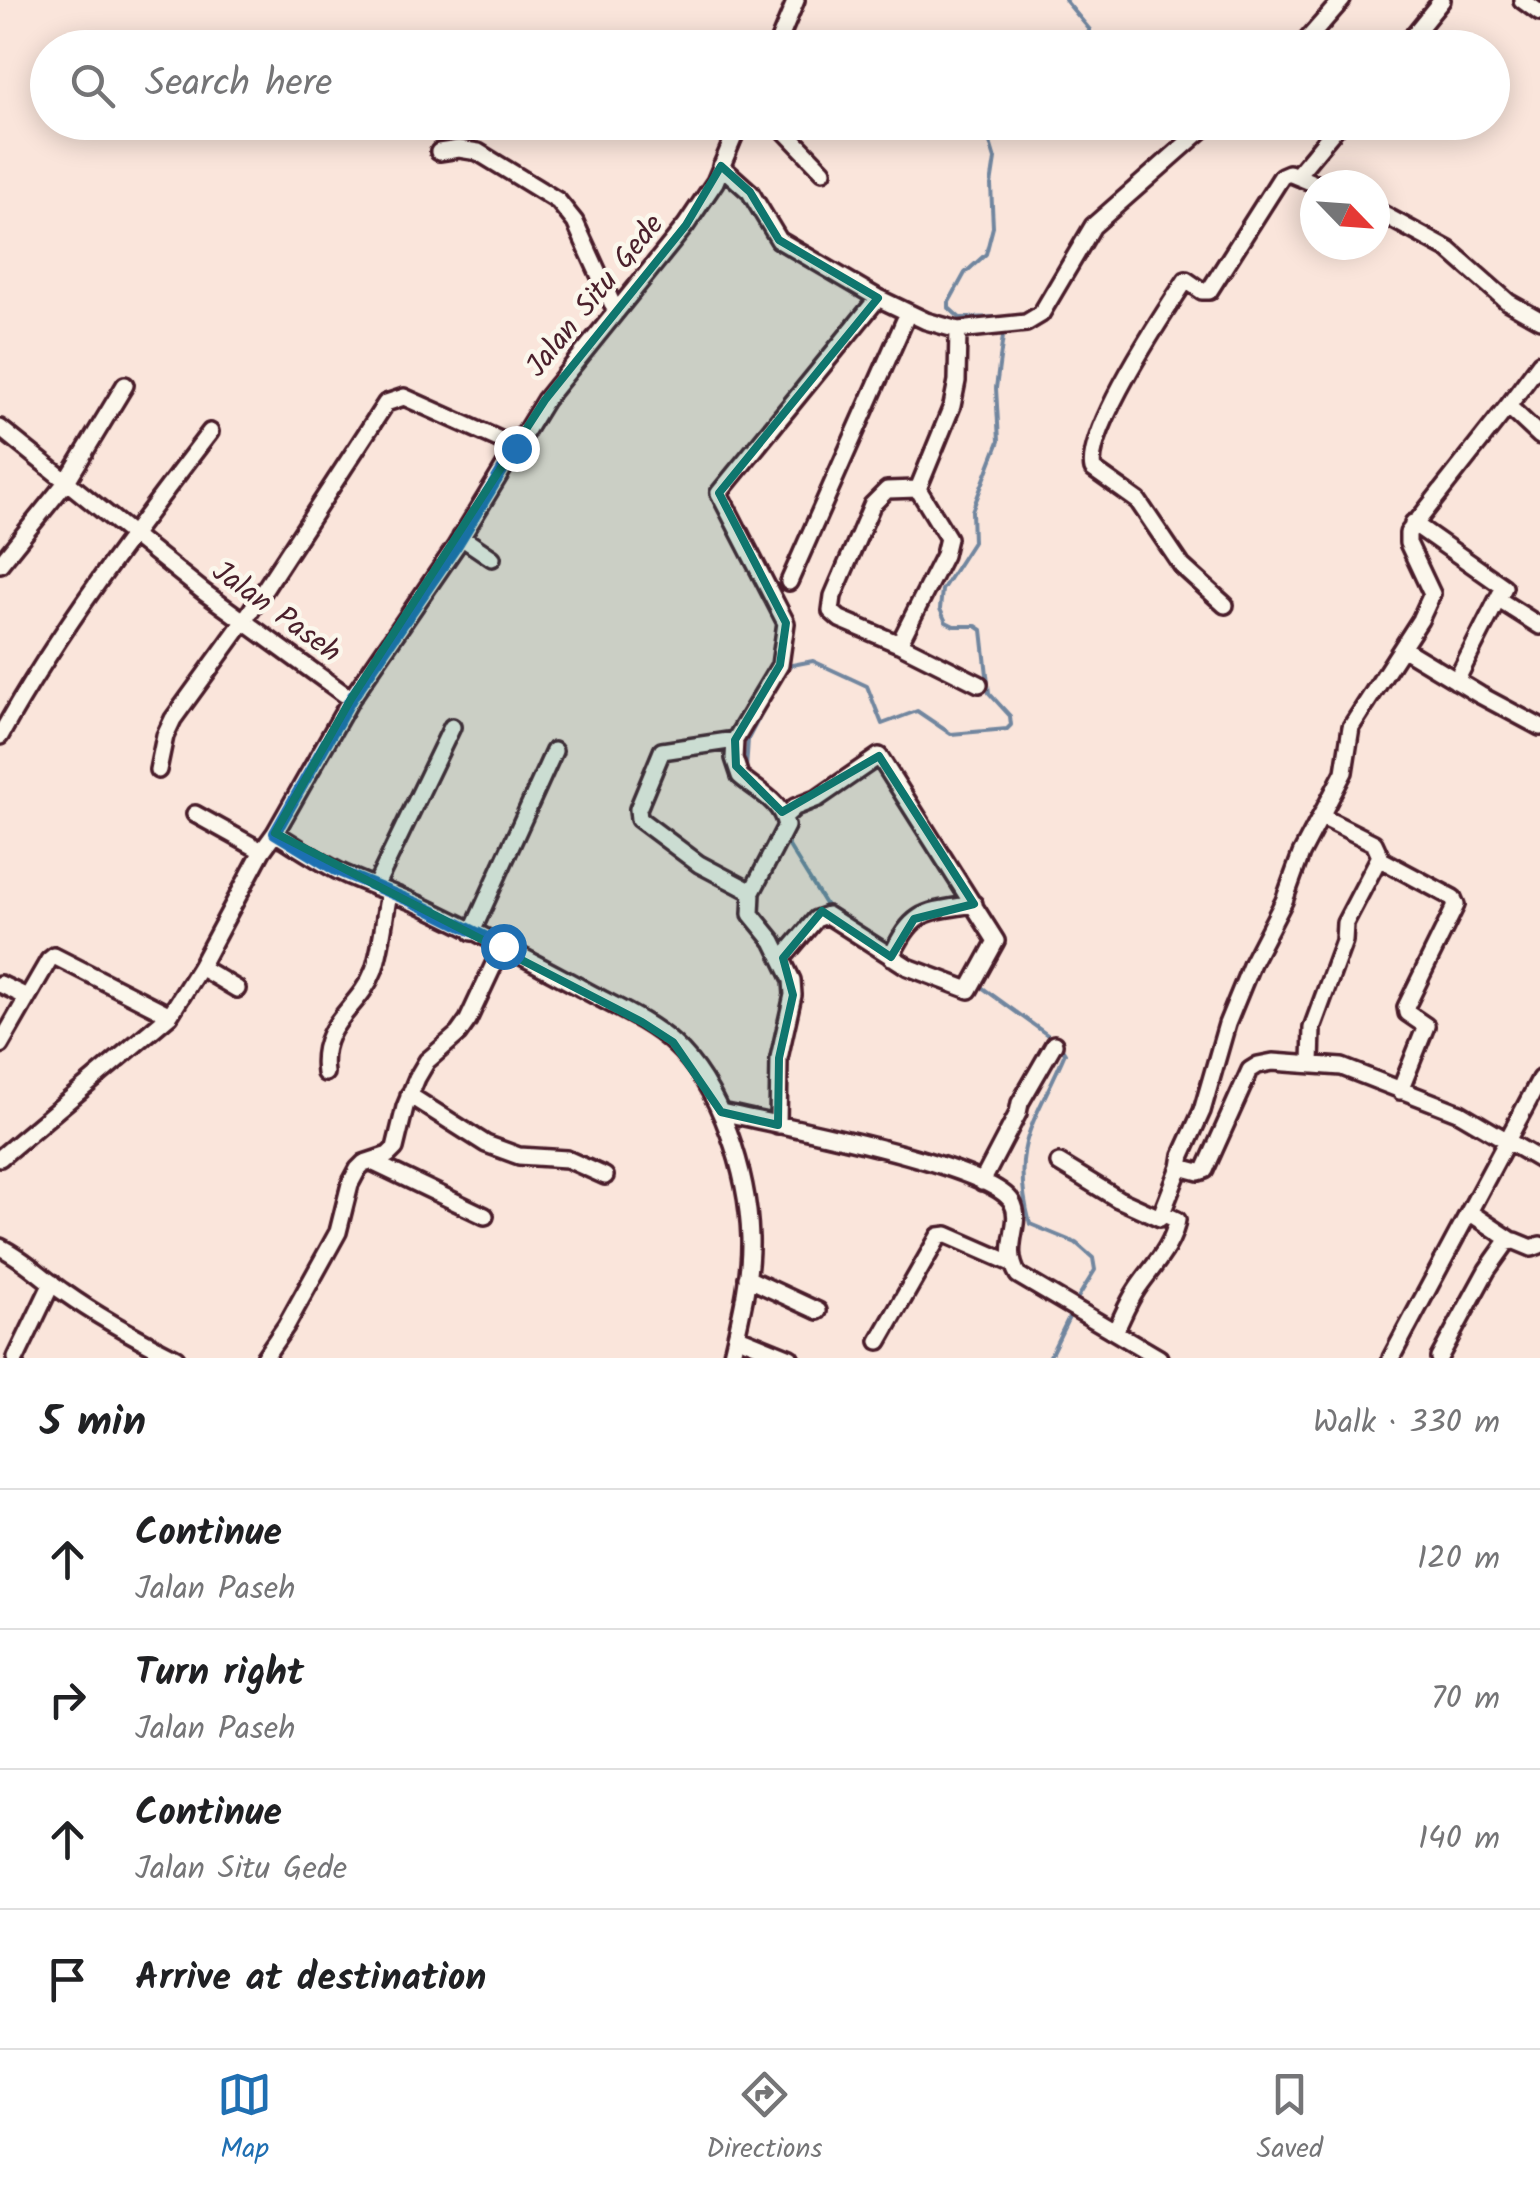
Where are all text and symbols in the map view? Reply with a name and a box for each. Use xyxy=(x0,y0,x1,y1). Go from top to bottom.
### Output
search box xyxy=(30,30,1510,140)
text: Search here xyxy=(145,55,332,115)
icon: search xyxy=(65,58,120,113)
north arrow xyxy=(1300,170,1390,260)
street label: Jalan Situ Gede xyxy=(514,204,677,389)
route end xyxy=(494,426,540,472)
street label: Jalan Paseh xyxy=(201,549,351,676)
route start xyxy=(481,924,527,970)
text: 5 min xyxy=(40,1390,146,1457)
text: Walk · 330 m xyxy=(1313,1398,1500,1449)
text: Continue xyxy=(135,1504,282,1564)
icon: ahead xyxy=(40,1532,95,1587)
text: 120 m xyxy=(1417,1534,1500,1585)
text: Jalan Paseh xyxy=(135,1564,295,1615)
text: Turn right xyxy=(135,1644,304,1704)
icon: right xyxy=(40,1672,95,1727)
text: 70 m xyxy=(1431,1674,1500,1725)
text: Jalan Paseh xyxy=(135,1704,295,1755)
text: Continue xyxy=(135,1784,282,1844)
icon: ahead xyxy=(40,1812,95,1867)
text: 140 m xyxy=(1418,1814,1500,1865)
text: Jalan Situ Gede xyxy=(135,1844,347,1895)
text: Arrive at destination xyxy=(135,1949,486,2009)
icon: arrive xyxy=(40,1952,95,2007)
tab: Map xyxy=(217,2067,272,2172)
tab: Directions xyxy=(706,2067,822,2172)
tab: Saved xyxy=(1257,2067,1323,2172)

